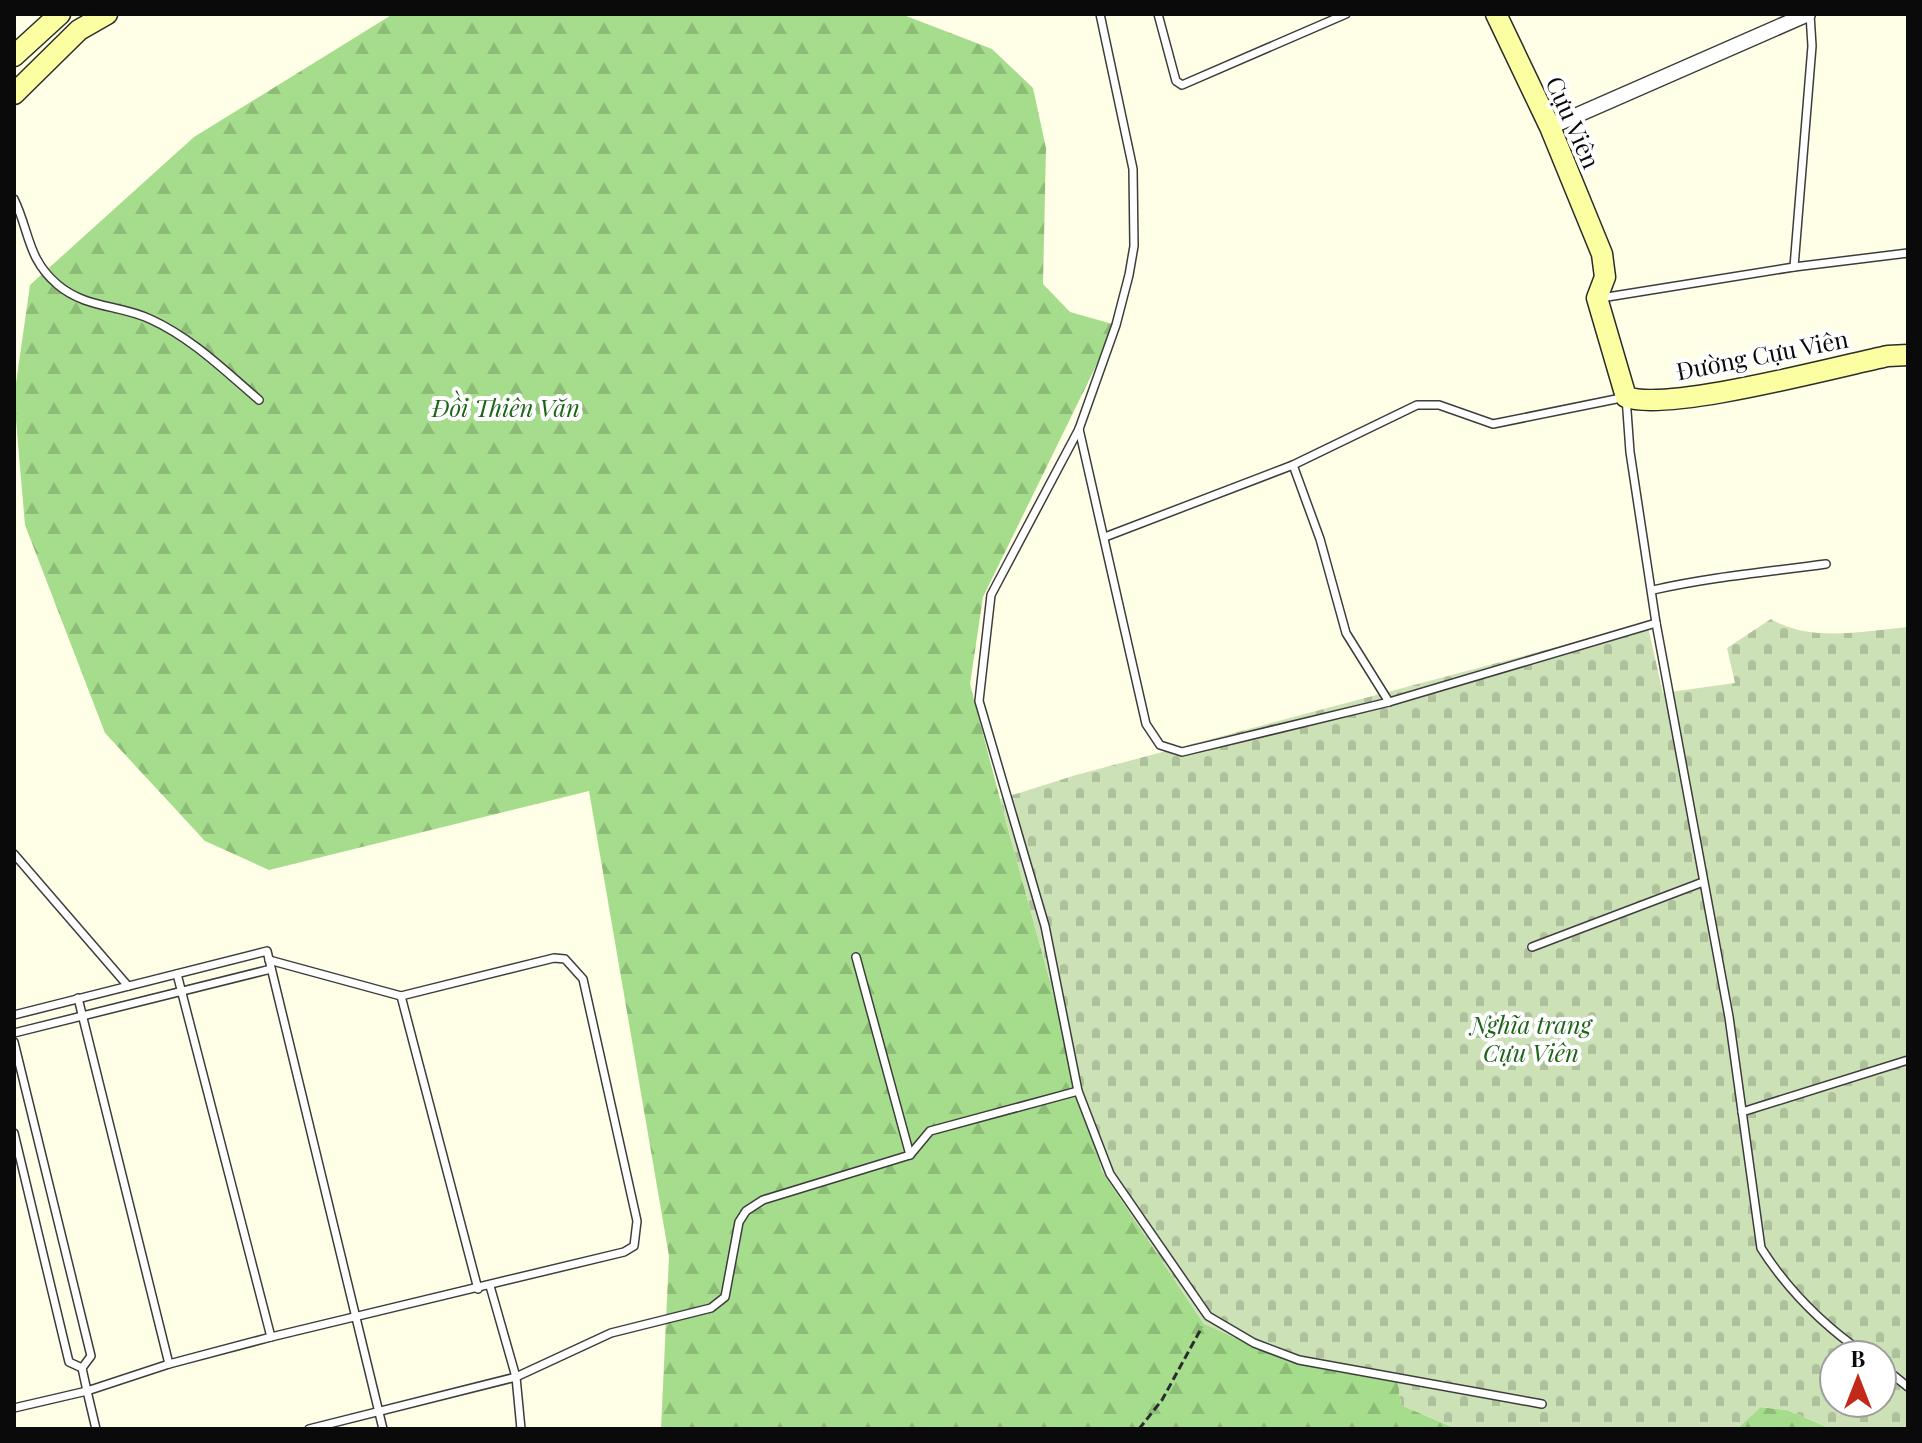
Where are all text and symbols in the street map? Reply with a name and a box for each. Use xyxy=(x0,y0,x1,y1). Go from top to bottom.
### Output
street label: Cựu Viên xyxy=(1540,71,1608,173)
street label: Đường Cựu Viên xyxy=(1673,322,1851,386)
park label: Đồi Thiên Văn xyxy=(431,390,580,423)
park label: Nghĩa trang Cựu Viên xyxy=(1468,1008,1594,1068)
north arrow xyxy=(1818,1339,1898,1419)
text: B xyxy=(1851,1343,1866,1373)

